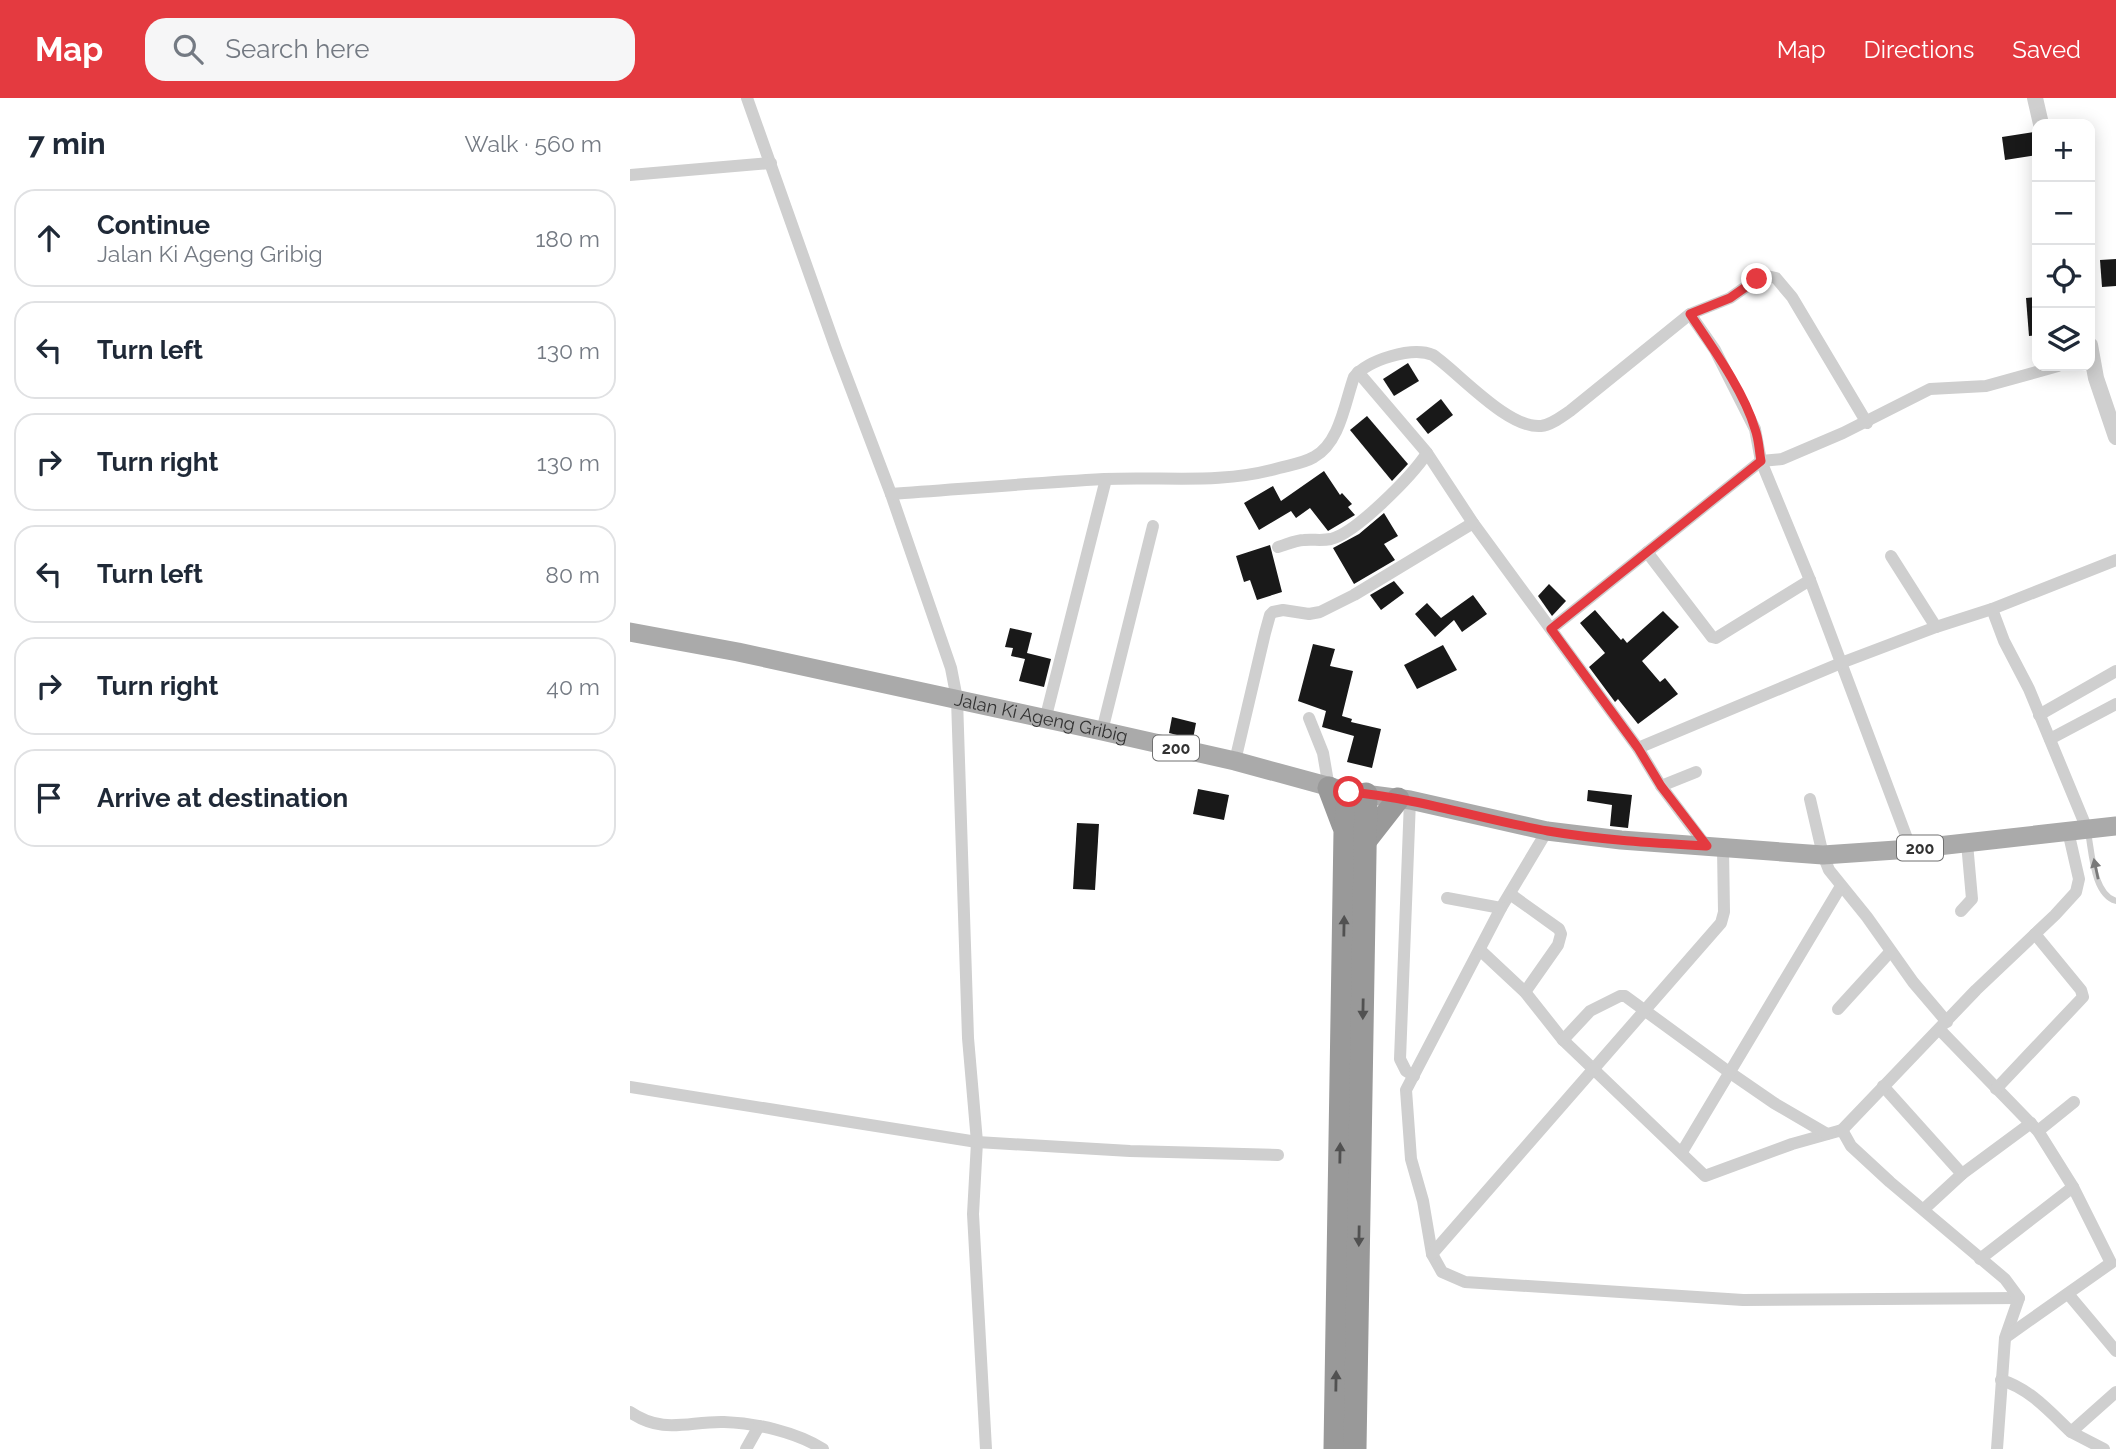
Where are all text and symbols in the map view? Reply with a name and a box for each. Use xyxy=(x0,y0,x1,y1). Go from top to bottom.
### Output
search box xyxy=(145,18,635,81)
text: Map xyxy=(35,30,103,69)
icon: search xyxy=(169,30,207,68)
text: Search here xyxy=(225,34,370,64)
text: Map xyxy=(1777,35,1826,64)
text: Directions xyxy=(1864,35,1974,64)
text: Saved xyxy=(2012,35,2081,64)
map controls xyxy=(2032,119,2095,371)
button: + xyxy=(2032,119,2095,182)
text: 7 min xyxy=(28,126,106,161)
text: Walk · 560 m xyxy=(465,130,602,157)
button: − xyxy=(2032,182,2095,245)
text: Continue xyxy=(97,210,210,240)
icon: ahead xyxy=(30,219,68,257)
text: 180 m xyxy=(535,225,600,252)
text: Jalan Ki Ageng Gribig xyxy=(97,240,323,267)
button: locate xyxy=(2032,245,2095,308)
route end xyxy=(1741,263,1772,294)
button: layers xyxy=(2032,308,2095,371)
icon: left xyxy=(30,331,68,369)
text: Turn left xyxy=(97,335,203,365)
text: 130 m xyxy=(537,337,600,364)
icon: right xyxy=(30,443,68,481)
text: Turn right xyxy=(97,447,218,477)
text: 130 m xyxy=(537,449,600,476)
icon: left xyxy=(30,555,68,593)
text: Turn left xyxy=(97,559,203,589)
text: 80 m xyxy=(545,561,600,588)
icon: right xyxy=(30,667,68,705)
text: Turn right xyxy=(97,671,218,701)
text: 40 m xyxy=(546,673,600,700)
street label: Jalan Ki Ageng Gribig xyxy=(953,688,1130,747)
road number: 200 xyxy=(1153,736,1199,761)
route start xyxy=(1333,776,1364,807)
icon: arrive xyxy=(30,779,68,817)
text: Arrive at destination xyxy=(97,783,348,813)
road number: 200 xyxy=(1897,835,1943,860)
one-way arrow xyxy=(2090,858,2101,880)
one-way arrow xyxy=(1338,915,1350,937)
one-way arrow xyxy=(1357,998,1369,1020)
one-way arrow xyxy=(1334,1142,1346,1164)
one-way arrow xyxy=(1353,1226,1365,1248)
one-way arrow xyxy=(1330,1370,1342,1392)

